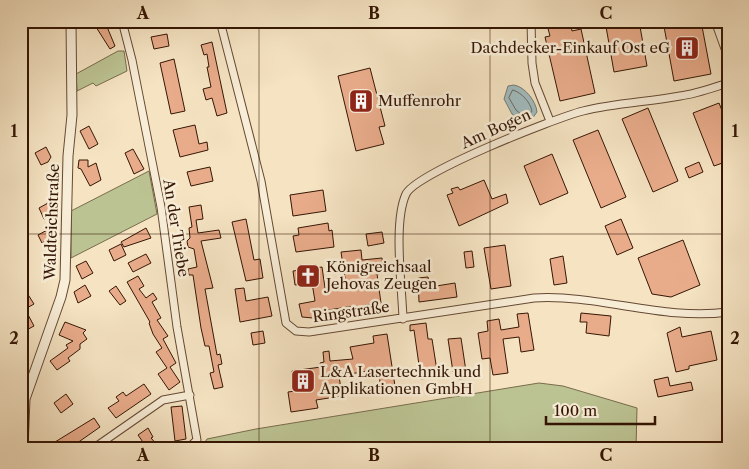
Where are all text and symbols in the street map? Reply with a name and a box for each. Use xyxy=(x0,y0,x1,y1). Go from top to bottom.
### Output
text: A xyxy=(136,3,150,23)
text: B xyxy=(368,3,380,23)
text: C xyxy=(600,3,612,23)
building icon: Dachdecker-Einkauf Ost eG xyxy=(674,35,700,61)
place label: Dachdecker-Einkauf Ost eG xyxy=(470,38,670,57)
building icon: Muffenrohr xyxy=(348,88,374,114)
place label: Muffenrohr xyxy=(378,91,462,110)
street label: Am Bogen xyxy=(457,104,534,153)
text: 1 xyxy=(10,121,18,141)
text: 1 xyxy=(731,121,739,141)
street label: Waldteichstraße xyxy=(40,163,63,282)
street label: An der Triebe xyxy=(159,177,194,278)
place label: Königreichsaal Jehovas Zeugen xyxy=(324,257,438,293)
church icon: Königreichsaal Jehovas Zeugen xyxy=(295,263,321,289)
street label: Ringstraße xyxy=(311,297,391,326)
text: 2 xyxy=(9,328,19,348)
text: 2 xyxy=(730,328,740,348)
place label: L&A Lasertechnik und Applikationen GmbH xyxy=(319,362,481,398)
building icon: L&A Lasertechnik und Applikationen GmbH xyxy=(290,368,316,394)
scale bar xyxy=(546,394,655,426)
text: 100 m xyxy=(554,401,597,420)
text: A xyxy=(136,445,150,465)
text: B xyxy=(368,445,380,465)
text: C xyxy=(600,445,612,465)

